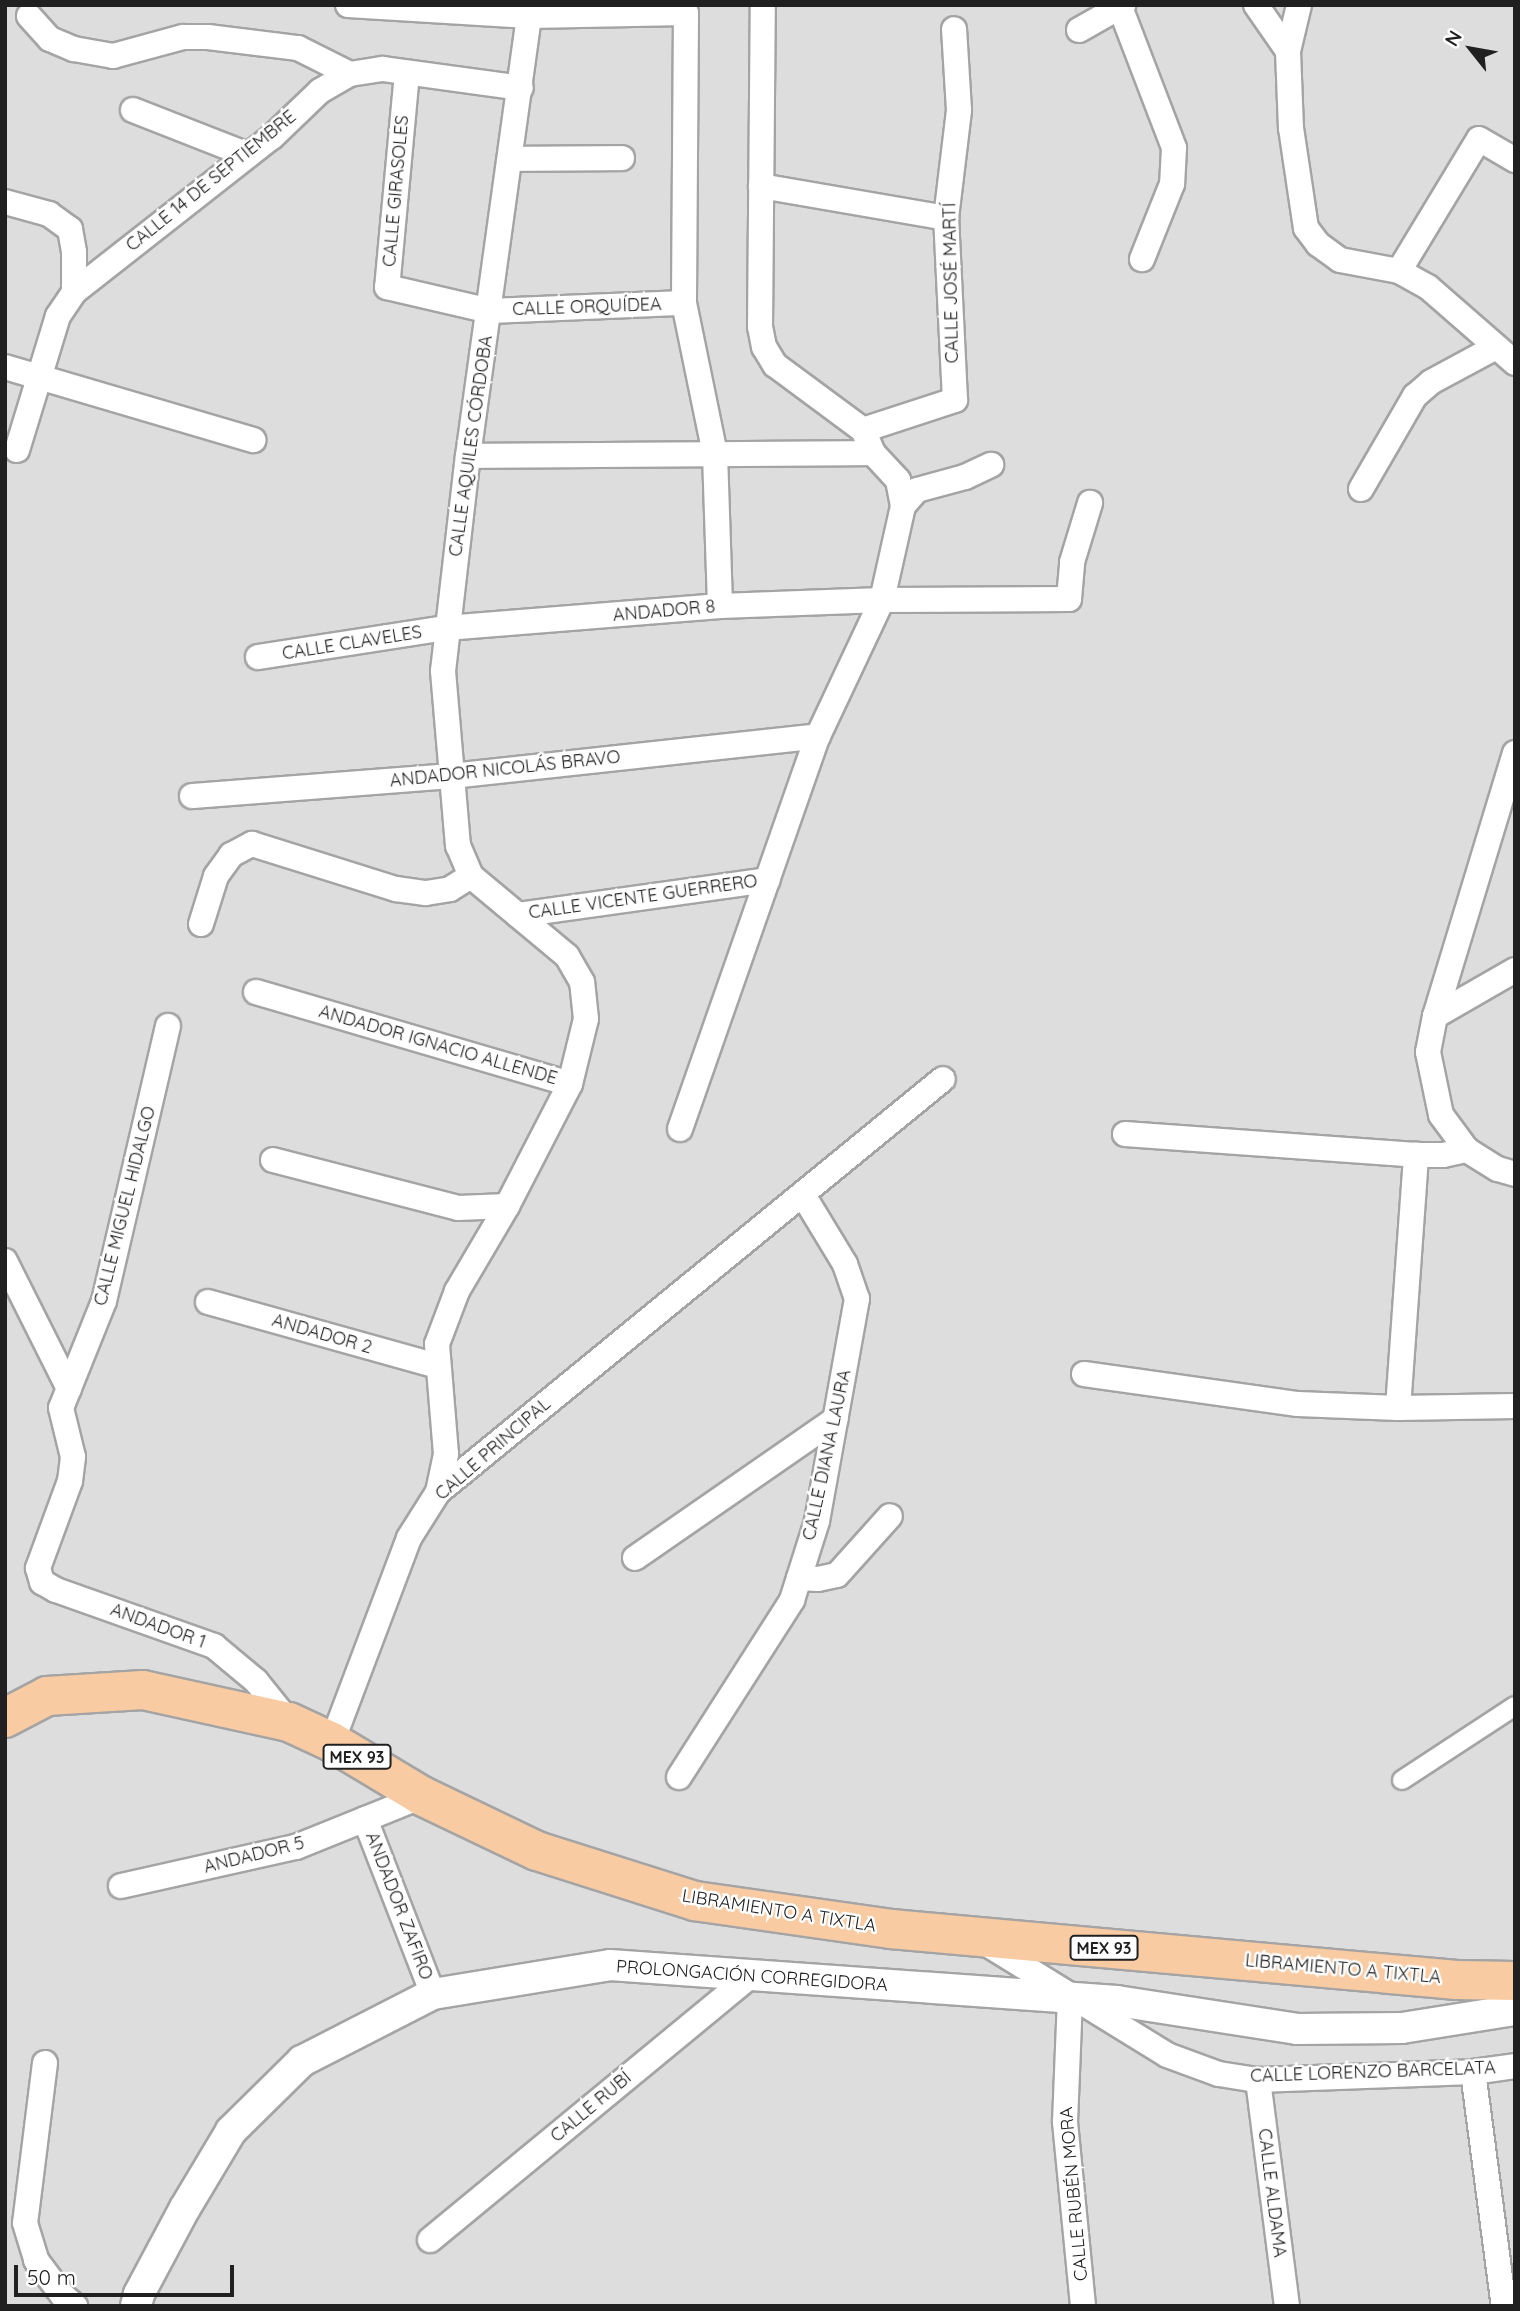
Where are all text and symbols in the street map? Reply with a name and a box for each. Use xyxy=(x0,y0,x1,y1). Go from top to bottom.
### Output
north arrow xyxy=(1436,14,1506,84)
text: N xyxy=(1439,26,1467,50)
street label: CALLE 14 DE SEPTIEMBRE xyxy=(122,106,300,256)
street label: CALLE GIRASOLES xyxy=(379,114,413,268)
street label: CALLE JOSÉ MARTÍ xyxy=(939,202,963,364)
street label: CALLE ORQUÍDEA xyxy=(512,294,662,320)
street label: CALLE AQUILES CÓRDOBA xyxy=(445,334,497,558)
street label: ANDADOR 8 xyxy=(612,596,716,626)
street label: CALLE CLAVELES xyxy=(281,621,423,665)
street label: ANDADOR NICOLÁS BRAVO xyxy=(389,746,621,792)
street label: CALLE VICENTE GUERRERO xyxy=(527,870,759,924)
street label: ANDADOR IGNACIO ALLENDE xyxy=(316,1001,560,1089)
street label: CALLE MIGUEL HIDALGO xyxy=(90,1104,160,1308)
street label: ANDADOR 2 xyxy=(270,1309,374,1359)
street label: CALLE DIANA LAURA xyxy=(798,1368,856,1542)
street label: CALLE PRINCIPAL xyxy=(431,1393,555,1505)
street label: ANDADOR 1 xyxy=(108,1599,208,1653)
road number: MEX 93 xyxy=(322,1744,392,1770)
street label: ANDADOR ZAFIRO xyxy=(361,1829,437,1983)
street label: ANDADOR 5 xyxy=(202,1832,306,1878)
street label: LIBRAMIENTO A TIXTLA xyxy=(680,1885,878,1937)
road number: MEX 93 xyxy=(1069,1936,1139,1960)
street label: LIBRAMIENTO A TIXTLA xyxy=(1244,1950,1442,1988)
street label: PROLONGACIÓN CORREGIDORA xyxy=(616,1956,888,1996)
street label: CALLE LORENZO BARCELATA xyxy=(1250,2057,1496,2087)
street label: CALLE RUBÍ xyxy=(546,2067,636,2147)
street label: CALLE RUBÉN MORA xyxy=(1056,2106,1092,2282)
street label: CALLE ALDAMA xyxy=(1253,2127,1291,2259)
scale bar xyxy=(18,2252,238,2296)
text: 50 m xyxy=(27,2264,76,2290)

